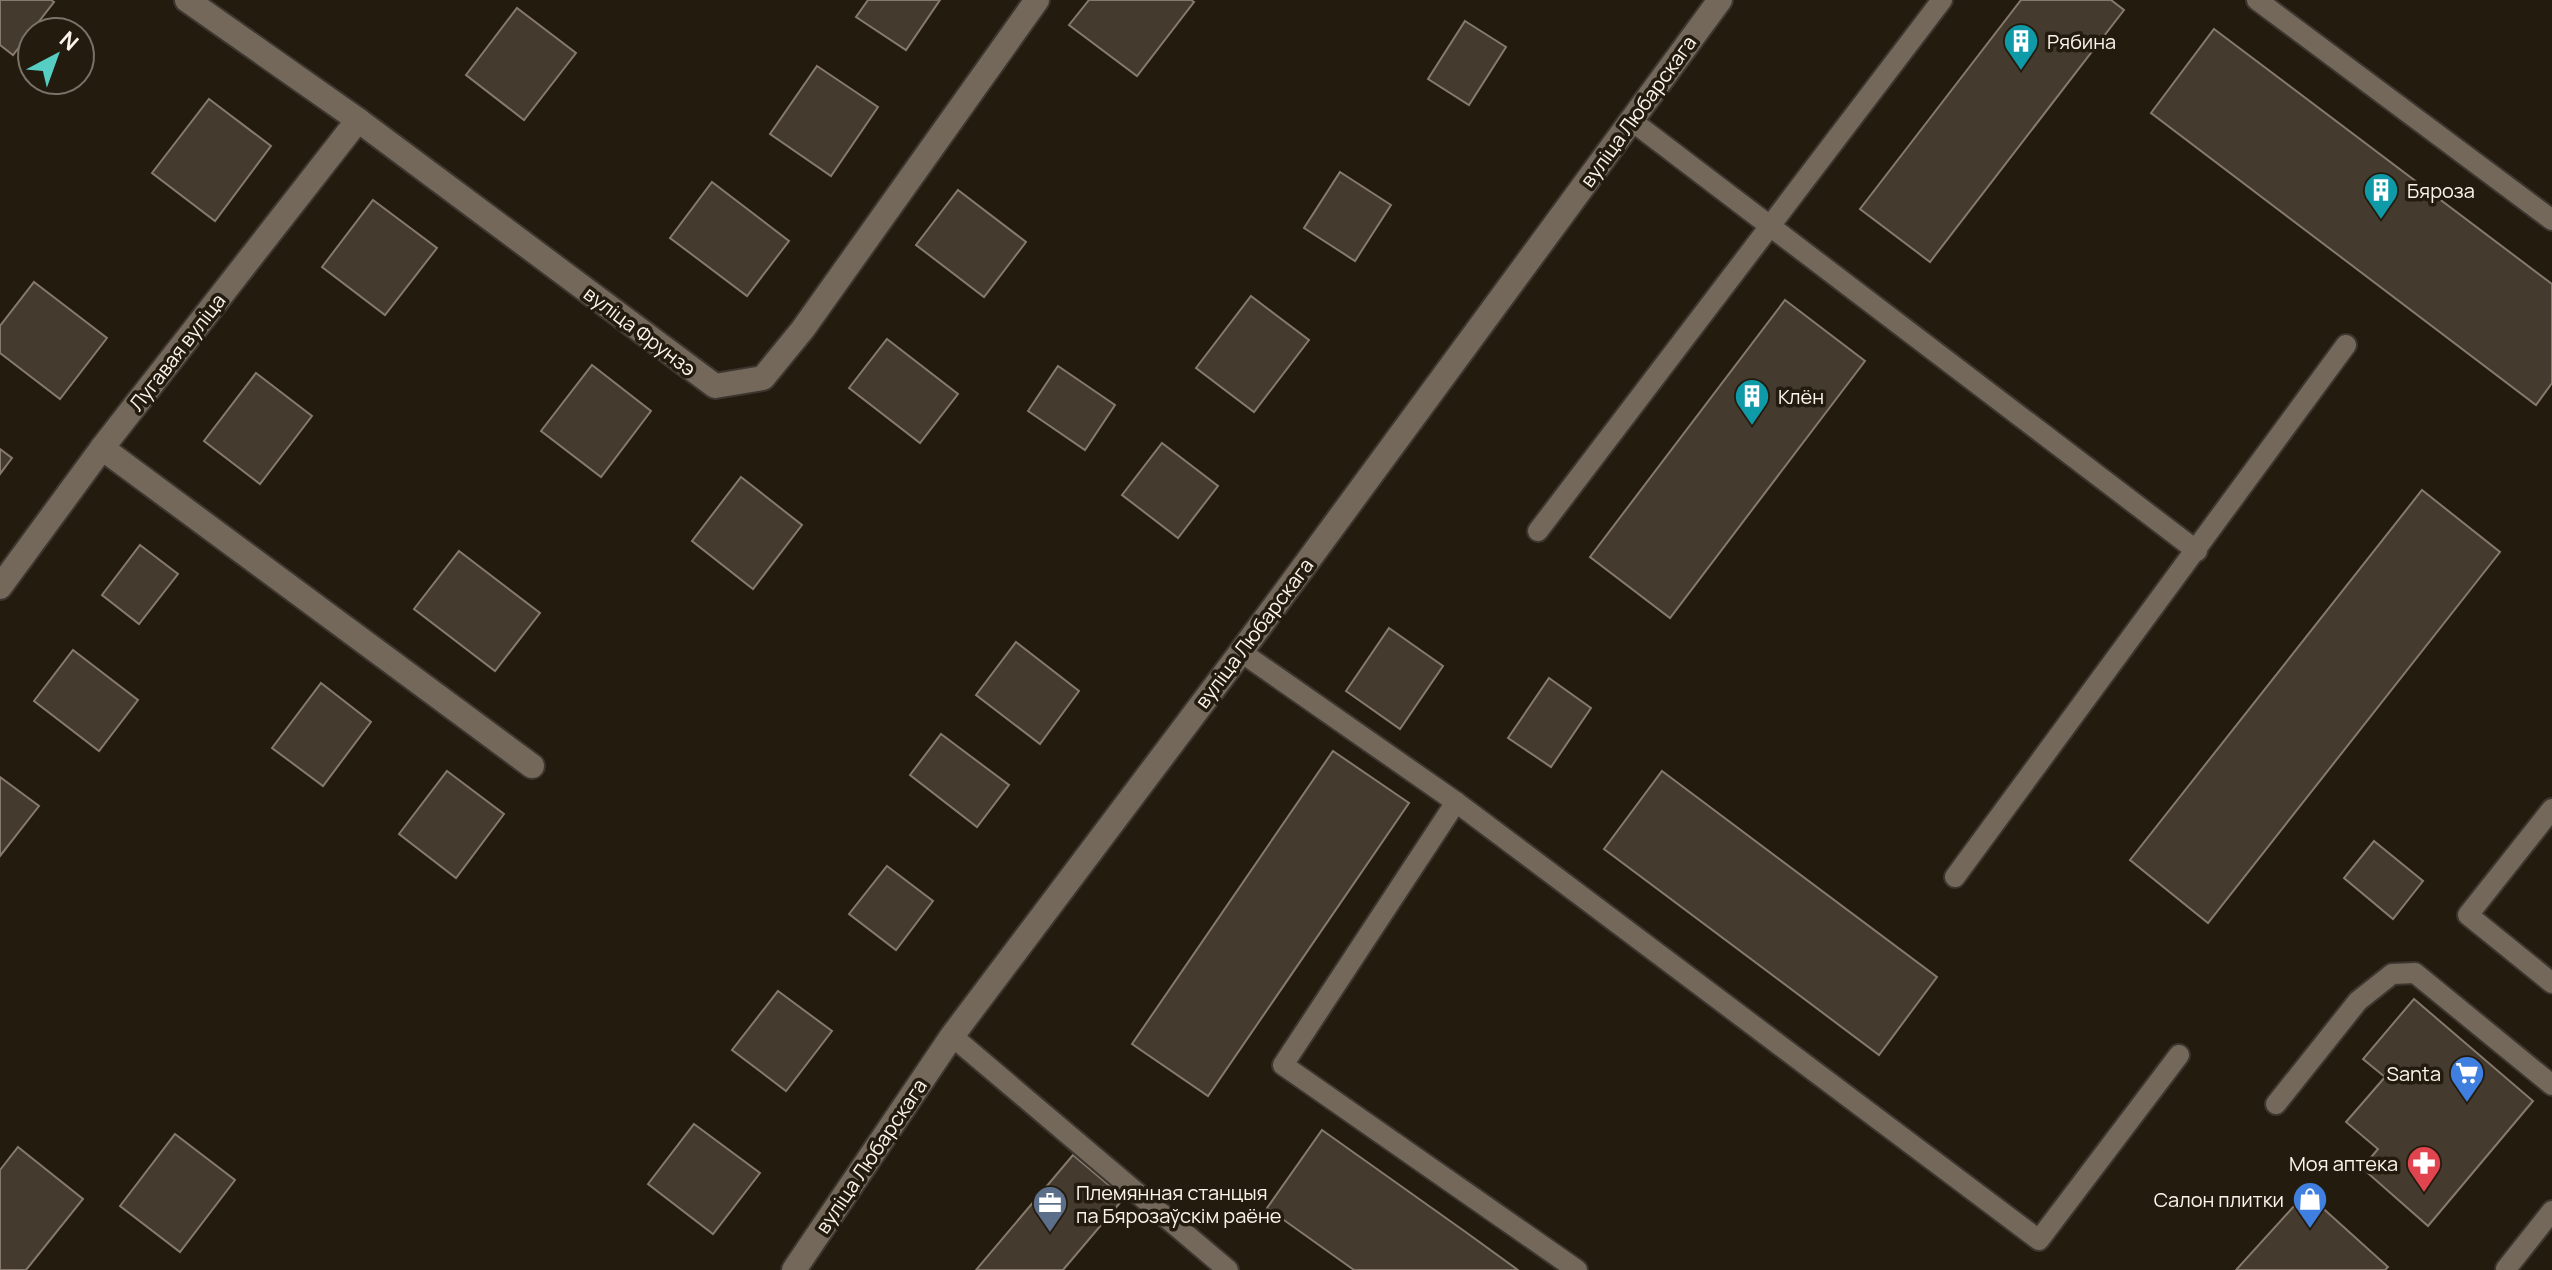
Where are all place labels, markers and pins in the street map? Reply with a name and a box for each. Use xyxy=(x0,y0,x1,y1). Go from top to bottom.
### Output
building icon: Рябина xyxy=(2002,22,2040,72)
place label: Рябина xyxy=(2047,28,2116,55)
building icon: Бяроза xyxy=(2362,171,2400,221)
place label: Бяроза xyxy=(2407,177,2475,204)
building icon: Клён xyxy=(1733,377,1771,427)
place label: Клён xyxy=(1778,383,1824,410)
supermarket icon: Santa xyxy=(2448,1054,2486,1104)
place label: Santa xyxy=(2387,1060,2441,1087)
pharmacy icon: Моя аптека xyxy=(2405,1144,2443,1194)
place label: Моя аптека xyxy=(2289,1150,2398,1177)
place label: Племянная станцыя па Бярозаўскім раёне xyxy=(1076,1179,1282,1229)
shop icon: Салон плитки xyxy=(2291,1180,2329,1230)
office icon: Племянная станцыя па Бярозаўскім раёне xyxy=(1031,1184,1069,1234)
place label: Салон плитки xyxy=(2154,1186,2284,1213)

